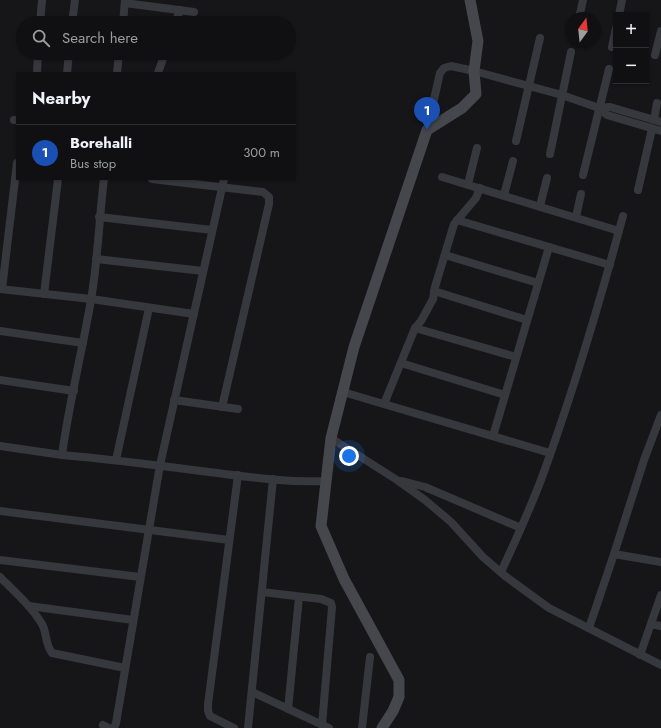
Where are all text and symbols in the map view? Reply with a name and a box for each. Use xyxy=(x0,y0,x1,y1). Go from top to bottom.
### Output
north arrow xyxy=(565,12,601,48)
map controls xyxy=(613,12,649,84)
button: + xyxy=(613,12,649,48)
search box xyxy=(16,16,296,60)
icon: search xyxy=(30,27,52,49)
text: Search here xyxy=(62,27,138,49)
button: − xyxy=(613,48,649,84)
text: Nearby xyxy=(32,86,90,110)
pin: 1 xyxy=(414,97,440,130)
text: Borehalli xyxy=(70,132,132,154)
text: 1 xyxy=(42,143,48,162)
text: 300 m xyxy=(243,143,280,162)
text: Bus stop xyxy=(70,154,116,173)
your location xyxy=(339,446,359,466)

